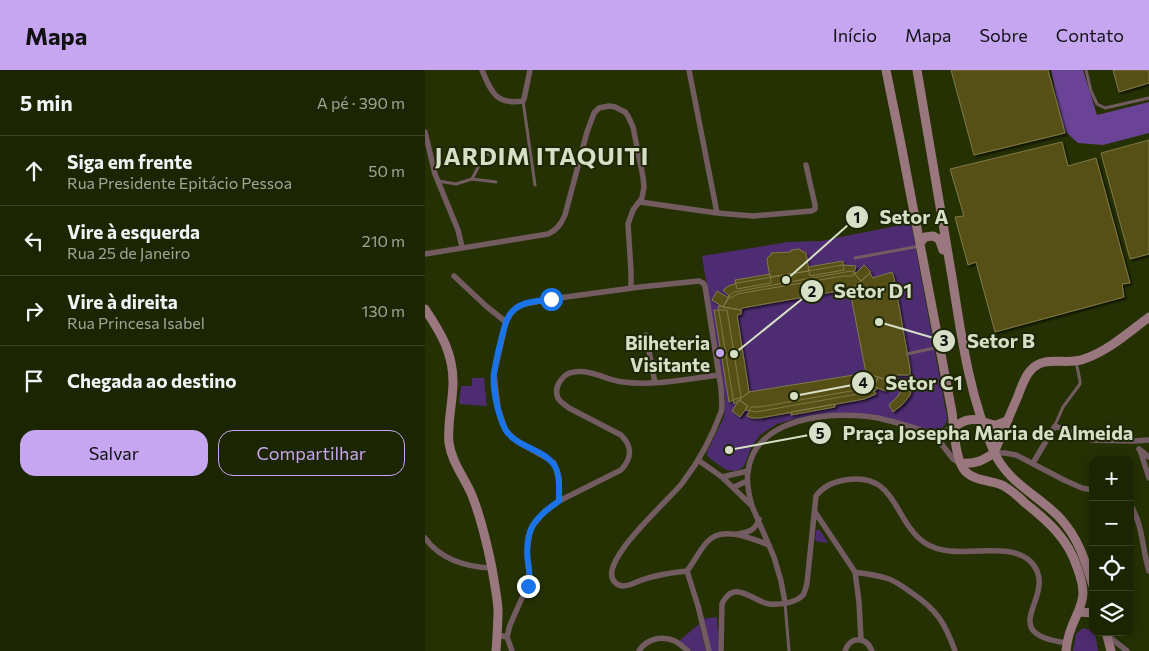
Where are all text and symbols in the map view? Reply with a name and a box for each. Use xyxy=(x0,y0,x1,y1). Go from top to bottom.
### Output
text: Mapa xyxy=(25,21,87,50)
text: Início xyxy=(833,24,877,46)
text: Mapa xyxy=(905,24,951,46)
text: Sobre xyxy=(979,24,1028,46)
text: Contato xyxy=(1056,24,1124,46)
text: 5 min xyxy=(20,90,73,115)
text: A pé · 390 m xyxy=(317,93,405,112)
district label: JARDIM ITAQUITI xyxy=(435,141,649,170)
text: Siga em frente xyxy=(67,150,192,173)
icon: ahead xyxy=(20,157,48,185)
text: 50 m xyxy=(368,161,405,180)
text: Rua Presidente Epitácio Pessoa xyxy=(67,173,292,192)
callout: Setor A xyxy=(845,200,959,235)
text: Setor A xyxy=(879,204,949,228)
text: 1 xyxy=(854,208,860,226)
text: Vire à esquerda xyxy=(67,220,200,243)
icon: left xyxy=(20,227,48,255)
text: 210 m xyxy=(362,231,405,250)
text: Rua 25 de Janeiro xyxy=(67,243,190,262)
callout: Setor D1 xyxy=(799,274,923,309)
text: Setor D1 xyxy=(834,278,912,302)
text: 2 xyxy=(808,282,816,300)
route start xyxy=(540,288,563,311)
text: Vire à direita xyxy=(67,290,178,313)
icon: right xyxy=(20,297,48,325)
text: 130 m xyxy=(362,301,405,320)
text: Rua Princesa Isabel xyxy=(67,313,205,332)
callout: Setor B xyxy=(932,324,1045,359)
text: Setor B xyxy=(967,328,1035,352)
place label: Bilheteria Visitante xyxy=(625,331,710,376)
text: 3 xyxy=(940,331,949,349)
marker: Bilheteria Visitante xyxy=(714,347,726,359)
callout: Setor C1 xyxy=(850,365,973,400)
icon: arrive xyxy=(20,367,48,395)
text: Chegada ao destino xyxy=(67,369,237,392)
text: Setor C1 xyxy=(885,370,963,394)
text: 4 xyxy=(858,373,868,391)
callout: Praça Josepha Maria de Almeida xyxy=(807,416,1143,451)
text: Praça Josepha Maria de Almeida xyxy=(843,420,1133,444)
text: 5 xyxy=(816,424,825,442)
button: Salvar xyxy=(20,430,208,476)
button: Compartilhar xyxy=(218,430,405,476)
map controls xyxy=(1089,456,1134,636)
button: + xyxy=(1089,456,1134,501)
button: − xyxy=(1089,501,1134,546)
button: locate xyxy=(1089,546,1134,591)
route end xyxy=(517,575,540,598)
button: layers xyxy=(1089,591,1134,636)

